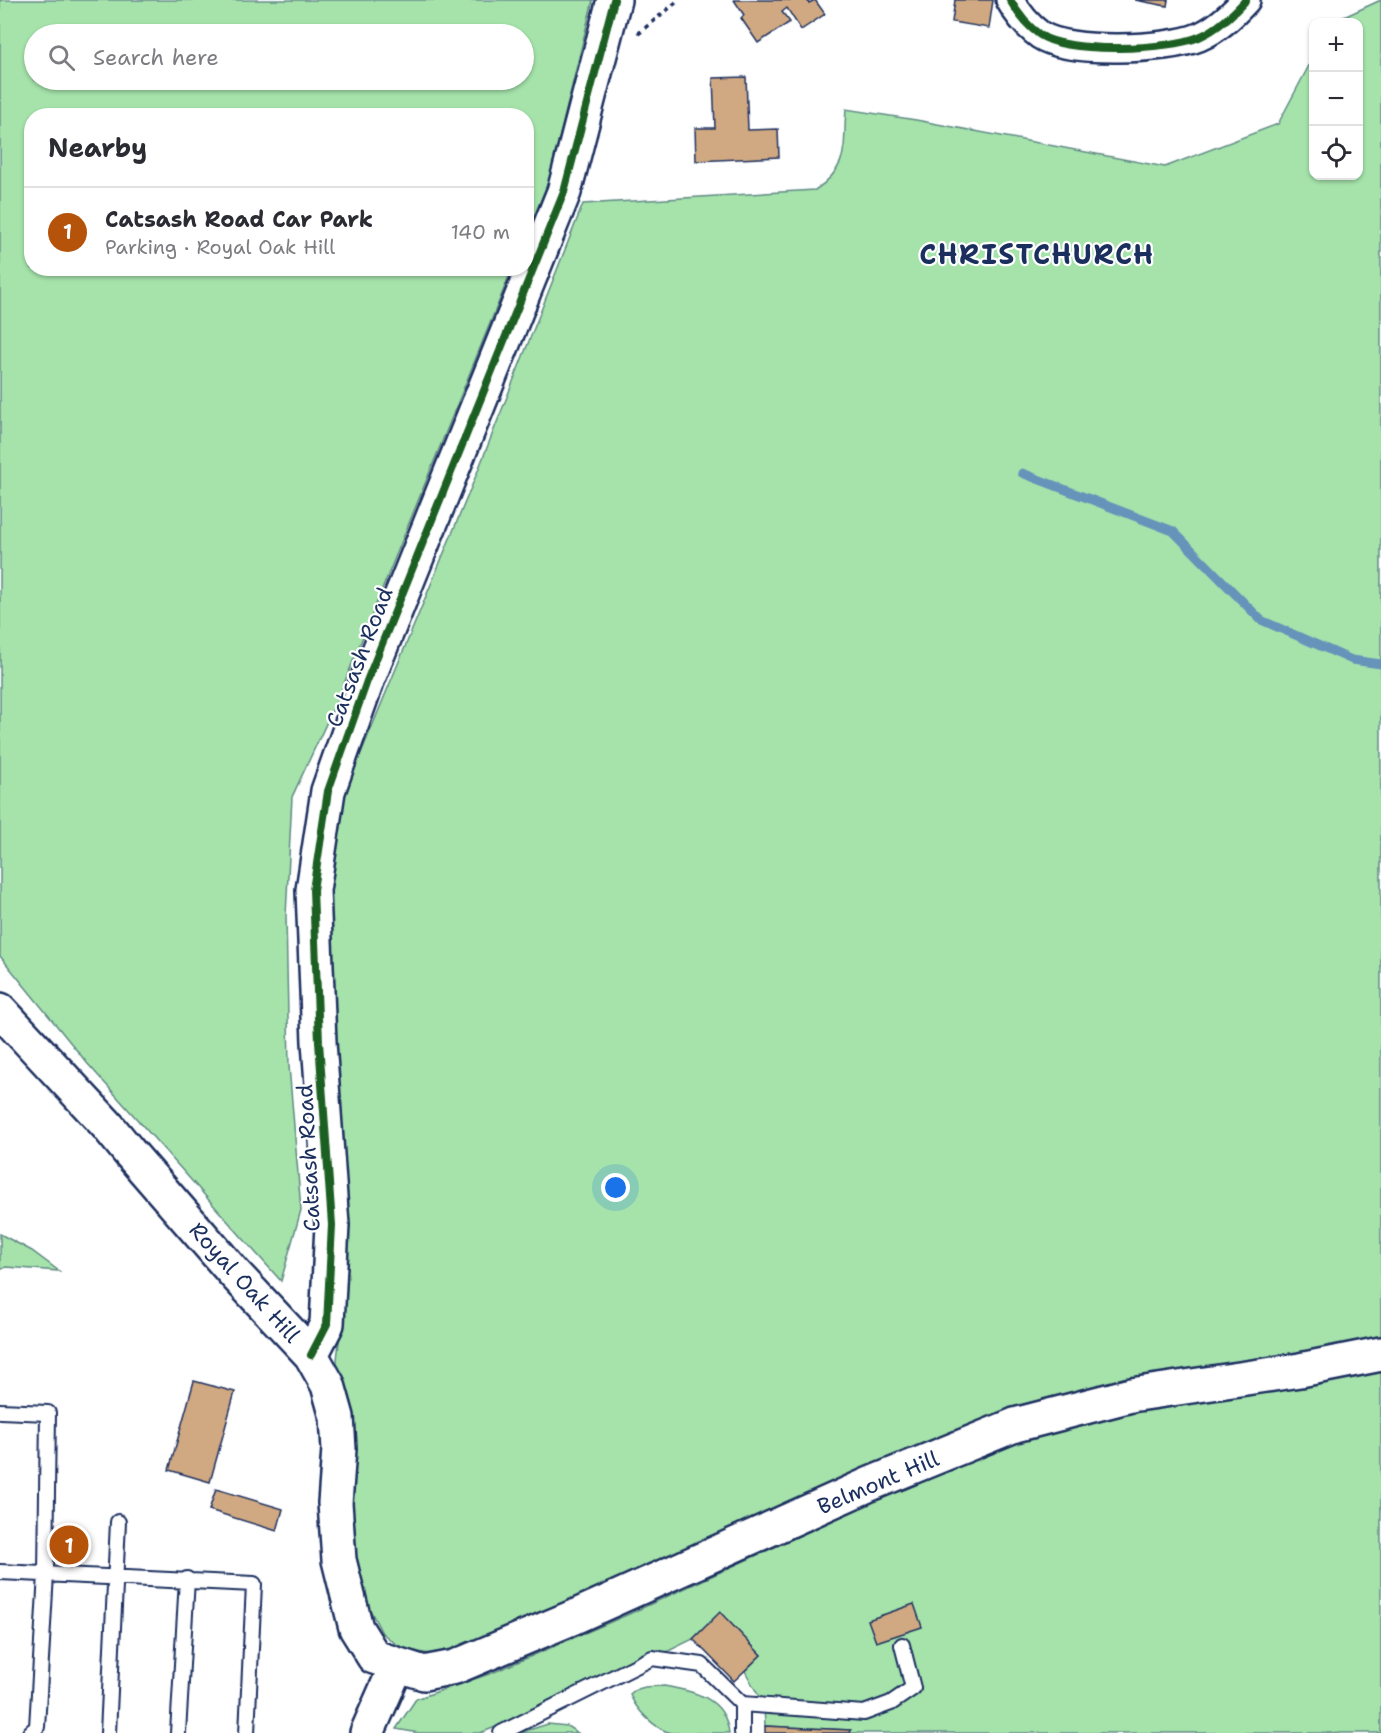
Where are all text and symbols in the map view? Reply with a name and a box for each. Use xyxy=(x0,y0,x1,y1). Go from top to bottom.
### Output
map controls xyxy=(1309,18,1363,180)
button: + xyxy=(1309,18,1363,72)
search box xyxy=(24,24,534,90)
icon: search xyxy=(45,41,78,74)
text: Search here xyxy=(93,43,219,72)
button: − xyxy=(1309,72,1363,126)
button: locate xyxy=(1309,126,1363,180)
text: Nearby xyxy=(48,130,147,165)
text: Catsash Road Car Park xyxy=(105,205,373,234)
text: 1 xyxy=(63,219,72,245)
text: 140 m xyxy=(451,219,510,245)
text: Parking · Royal Oak Hill xyxy=(105,234,335,260)
district label: CHRISTCHURCH xyxy=(919,235,1155,273)
street label: Catsash Road xyxy=(319,583,399,731)
street label: Catsash Road xyxy=(290,1084,327,1232)
your location xyxy=(601,1173,630,1202)
street label: Royal Oak Hill xyxy=(183,1216,307,1349)
street label: Belmont Hill xyxy=(813,1444,944,1521)
pin: 1 xyxy=(50,1522,88,1568)

